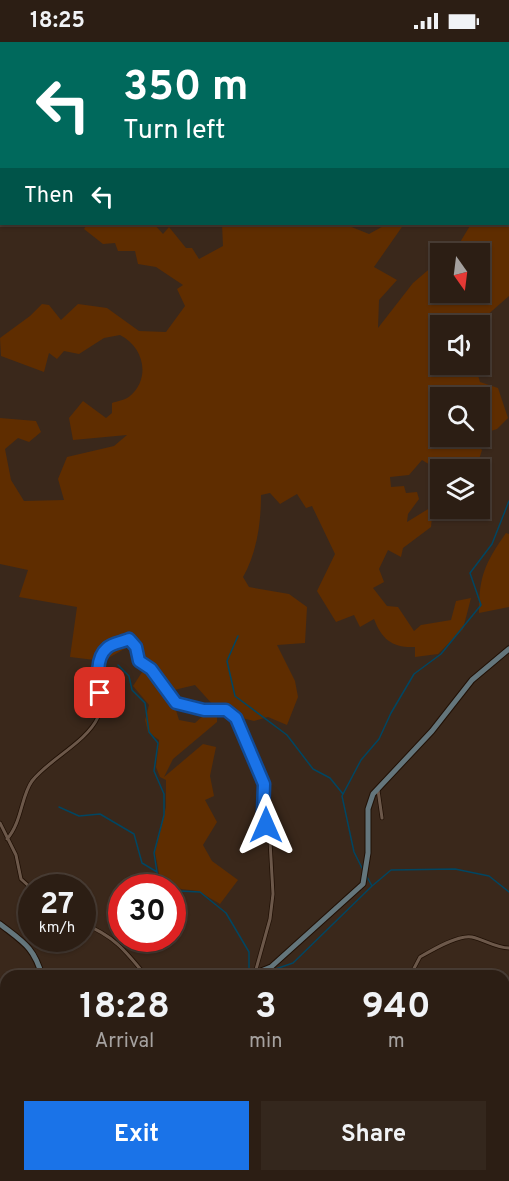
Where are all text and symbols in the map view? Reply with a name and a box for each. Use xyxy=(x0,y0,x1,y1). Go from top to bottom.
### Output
text: 18:25 xyxy=(30,8,85,35)
text: 350 m xyxy=(123,62,249,115)
icon: left xyxy=(24,66,102,144)
text: Turn left xyxy=(123,114,225,148)
icon: left xyxy=(86,180,119,213)
text: Then xyxy=(24,183,74,210)
north arrow xyxy=(430,243,490,303)
map controls xyxy=(430,243,490,519)
button: sound xyxy=(430,315,490,375)
button: search xyxy=(430,387,490,447)
button: layers xyxy=(430,459,490,519)
pin xyxy=(74,667,125,718)
icon: arrive xyxy=(83,676,116,709)
position arrow xyxy=(234,793,298,857)
speed limit sign: 30 xyxy=(108,874,186,952)
text: 27 xyxy=(40,887,74,924)
text: km/h xyxy=(39,919,75,938)
text: 18:28 xyxy=(79,985,170,1031)
text: 3 xyxy=(255,985,277,1031)
text: 940 xyxy=(362,985,431,1031)
text: Arrival xyxy=(95,1029,154,1055)
text: min xyxy=(249,1029,282,1055)
text: m xyxy=(388,1029,405,1055)
button: Exit xyxy=(24,1101,249,1170)
button: Share xyxy=(261,1101,486,1170)

